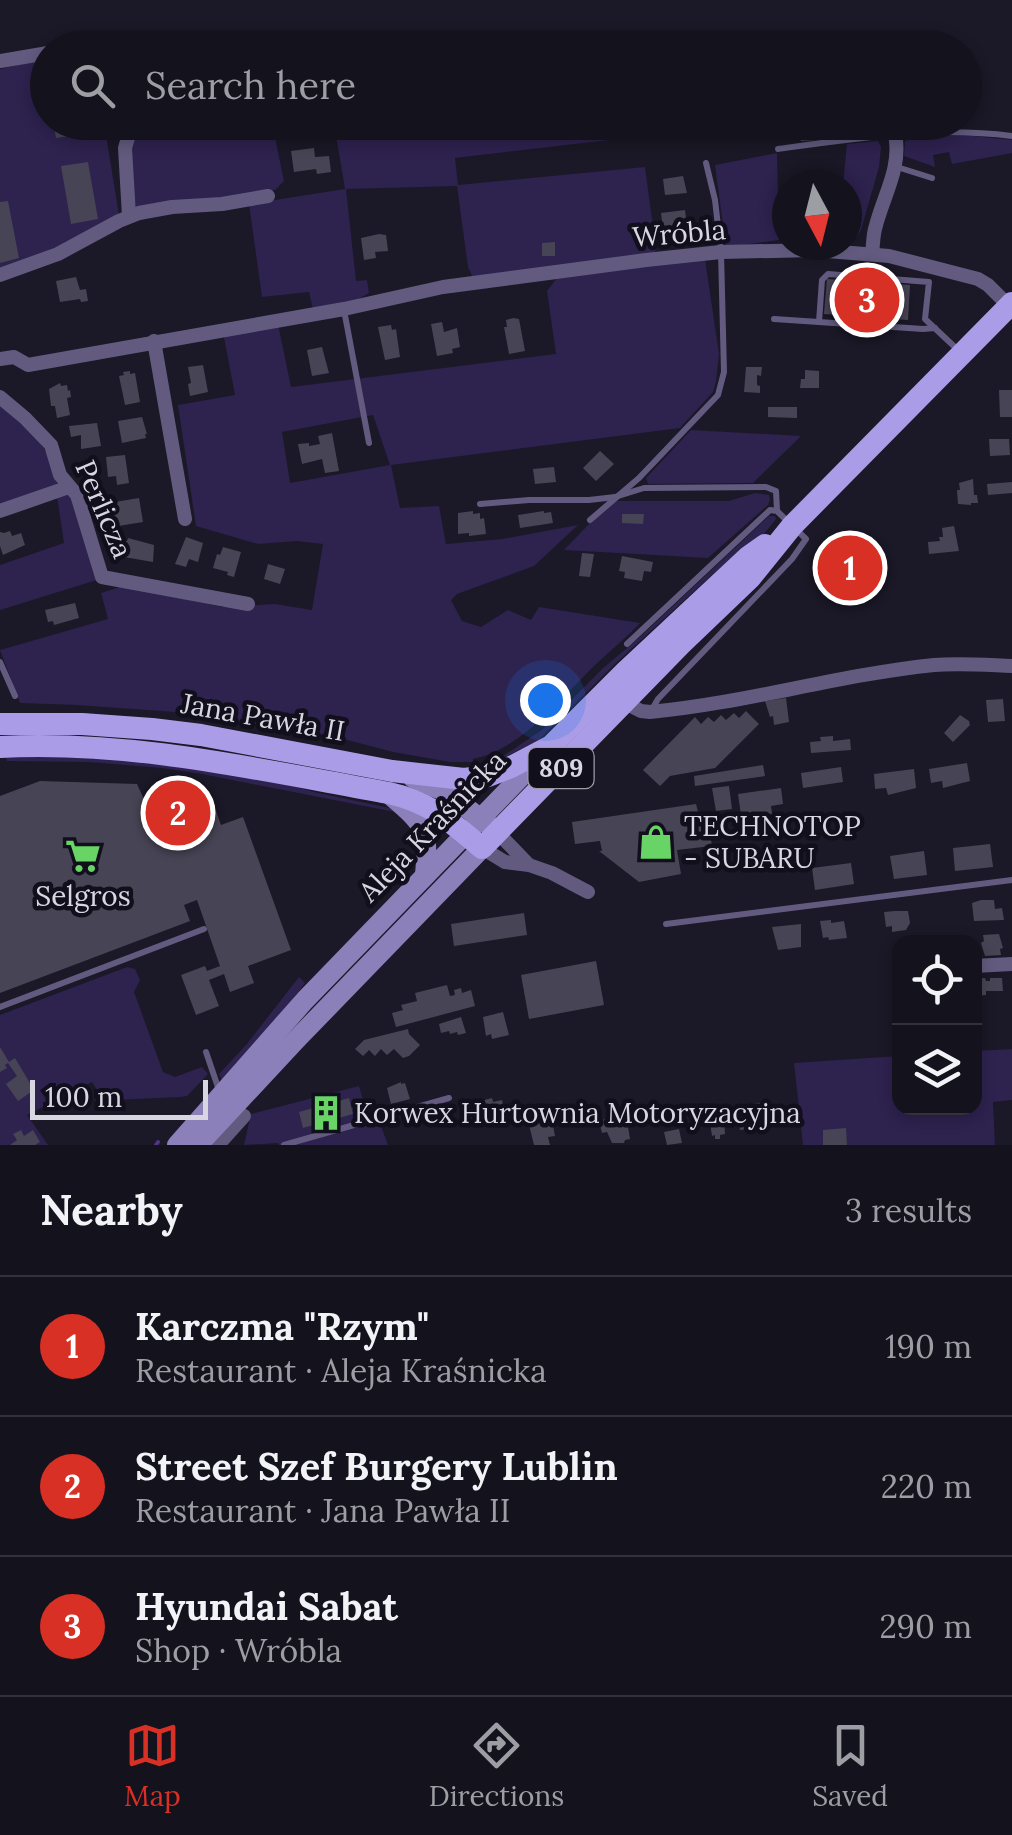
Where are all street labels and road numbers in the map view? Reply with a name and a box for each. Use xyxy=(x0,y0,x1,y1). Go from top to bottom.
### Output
street label: Wróbla xyxy=(631,211,727,255)
street label: Perlicza xyxy=(67,455,141,563)
street label: Jana Pawła II xyxy=(177,685,348,749)
street label: Aleja Kraśnicka xyxy=(350,743,513,910)
road number: 809 xyxy=(528,748,594,788)

